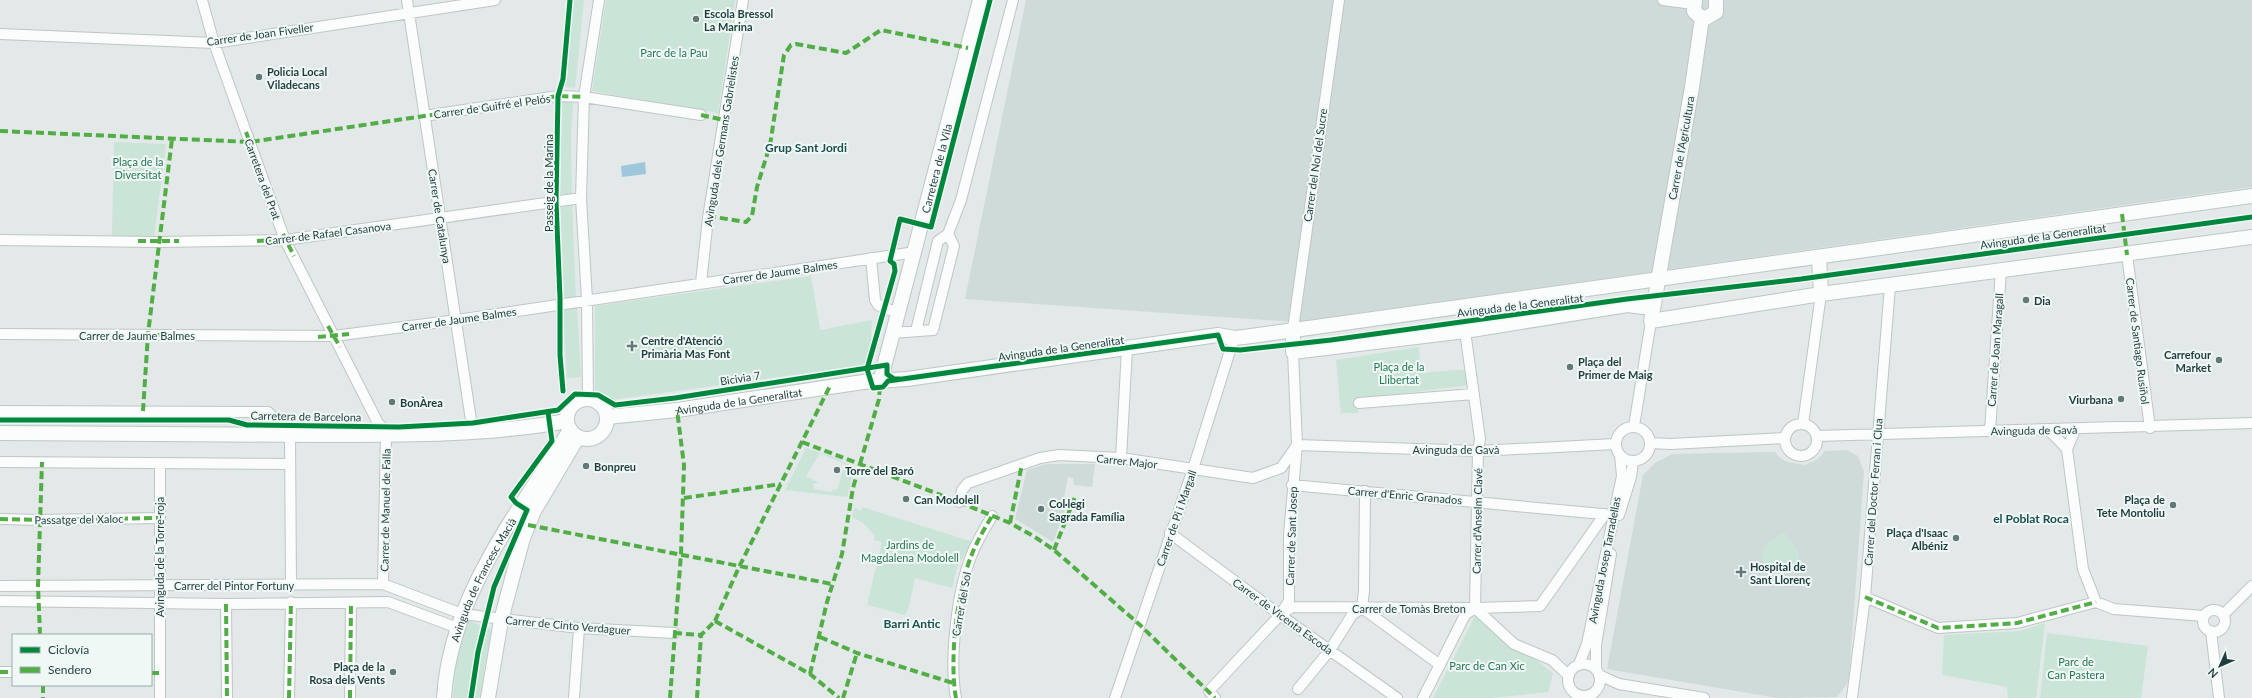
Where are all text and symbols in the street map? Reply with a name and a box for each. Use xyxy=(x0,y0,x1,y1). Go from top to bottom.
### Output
place label: Escola Bressol La Marina xyxy=(704,7,774,33)
marker: Escola Bressol La Marina xyxy=(691,14,701,24)
street label: Carrer de Joan Fiveller xyxy=(206,20,314,48)
park label: Parc de la Pau xyxy=(640,46,708,59)
street label: Avinguda dels Germans Gabrielistes xyxy=(701,55,741,227)
place label: Policia Local Viladecans xyxy=(266,65,327,91)
marker: Policia Local Viladecans xyxy=(254,72,264,82)
street label: Carrer de Guifré el Pelós xyxy=(433,91,551,121)
street label: Carrer de l'Agricultura xyxy=(1665,95,1697,201)
street label: Carrer del Noi del Sucre xyxy=(1301,107,1329,223)
street label: Carretera de la Vila xyxy=(918,122,954,214)
street label: Passeig de la Marina xyxy=(542,134,555,232)
street label: Carretera del Prat xyxy=(242,137,284,221)
district label: Grup Sant Jordi xyxy=(765,140,847,155)
park label: Plaça de la Diversitat xyxy=(112,155,164,181)
street label: Carrer de Catalunya xyxy=(426,168,454,264)
street label: Carrer de Rafael Casanova xyxy=(264,219,392,247)
street label: Avinguda de la Generalitat xyxy=(1979,221,2107,251)
street label: Carrer de Jaume Balmes xyxy=(722,257,839,287)
street label: Carrer de Santiago Rusiñol xyxy=(2124,277,2152,405)
street label: Avinguda de la Generalitat xyxy=(1456,291,1584,319)
street label: Carrer de Joan Maragall xyxy=(1985,293,2005,407)
place label: Dia xyxy=(2034,294,2051,307)
marker: Dia xyxy=(2021,295,2031,305)
street label: Carrer de Jaume Balmes xyxy=(401,304,518,334)
street label: Carrer de Jaume Balmes xyxy=(79,329,195,342)
street label: Avinguda de la Generalitat xyxy=(997,333,1125,363)
place label: Centre d'Atenció Primària Mas Font xyxy=(641,334,731,360)
marker: Centre d'Atenció Primària Mas Font xyxy=(626,340,638,352)
place label: Carrefour Market xyxy=(2164,348,2212,374)
place label: Plaça del Primer de Maig xyxy=(1578,355,1653,381)
marker: Carrefour Market xyxy=(2214,355,2224,365)
park label: Plaça de la Llibertat xyxy=(1373,360,1425,386)
marker: Plaça del Primer de Maig xyxy=(1565,362,1575,372)
street label: Bicivia 7 xyxy=(719,368,761,388)
street label: Avinguda de la Generalitat xyxy=(675,385,803,417)
place label: Viurbana xyxy=(2068,393,2113,406)
marker: Viurbana xyxy=(2116,394,2126,404)
place label: BonÀrea xyxy=(400,396,443,409)
marker: BonÀrea xyxy=(387,397,397,407)
street label: Carretera de Barcelona xyxy=(251,409,361,423)
street label: Carrer del Doctor Ferran i Clua xyxy=(1861,418,1885,566)
street label: Avinguda de Gavà xyxy=(1990,423,2078,437)
street label: Avinguda de Gavà xyxy=(1413,443,1499,456)
street label: Carrer de Manuel de Falla xyxy=(377,448,393,572)
street label: Carrer Major xyxy=(1096,451,1158,471)
place label: Bonpreu xyxy=(594,460,636,473)
marker: Bonpreu xyxy=(581,461,591,471)
place label: Torre del Baró xyxy=(845,464,914,477)
marker: Torre del Baró xyxy=(832,465,842,475)
street label: Carrer de Pi i Margall xyxy=(1153,468,1199,568)
street label: Carrer d'Anselm Clavé xyxy=(1470,468,1484,574)
street label: Carrer d'Enric Granados xyxy=(1347,484,1463,506)
street label: Carrer de Sant Josep xyxy=(1283,486,1299,586)
place label: Can Modolell xyxy=(914,493,979,506)
place label: Plaça de Tete Montoliu xyxy=(2097,493,2165,519)
marker: Can Modolell xyxy=(901,494,911,504)
street label: Avinguda Josep Tarradellas xyxy=(1585,495,1623,624)
street label: Avinguda de la Torre-roja xyxy=(153,497,166,617)
place label: Col·legi Sagrada Família xyxy=(1049,497,1125,523)
marker: Plaça de Tete Montoliu xyxy=(2168,500,2178,510)
marker: Col·legi Sagrada Família xyxy=(1036,504,1046,514)
district label: el Poblat Roca xyxy=(1993,511,2069,526)
street label: Passatge del Xaloc xyxy=(34,512,124,526)
street label: Avinguda de Francesc Macià xyxy=(447,515,518,643)
place label: Plaça d'Isaac Albéniz xyxy=(1886,526,1949,552)
marker: Plaça d'Isaac Albéniz xyxy=(1951,533,1961,543)
park label: Jardins de Magdalena Modolell xyxy=(861,538,959,564)
place label: Hospital de Sant Llorenç xyxy=(1750,560,1811,586)
marker: Hospital de Sant Llorenç xyxy=(1735,566,1747,578)
street label: Carrer del Sol xyxy=(949,571,973,637)
street label: Carrer de Vicenta Escoda xyxy=(1230,575,1336,657)
street label: Carrer del Pintor Fortuny xyxy=(174,579,294,592)
street label: Carrer de Tomàs Breton xyxy=(1352,602,1466,615)
street label: Carrer de Cinto Verdaguer xyxy=(505,613,631,637)
district label: Barri Antic xyxy=(884,616,941,631)
legend xyxy=(12,634,152,686)
text: Ciclovía xyxy=(48,642,89,657)
north arrow xyxy=(2200,646,2240,686)
park label: Parc de Can Pastera xyxy=(2047,655,2105,681)
park label: Parc de Can Xic xyxy=(1449,659,1525,672)
place label: Plaça de la Rosa dels Vents xyxy=(309,660,385,686)
text: Sendero xyxy=(48,662,92,677)
text: N xyxy=(2205,666,2220,681)
marker: Plaça de la Rosa dels Vents xyxy=(388,667,398,677)

